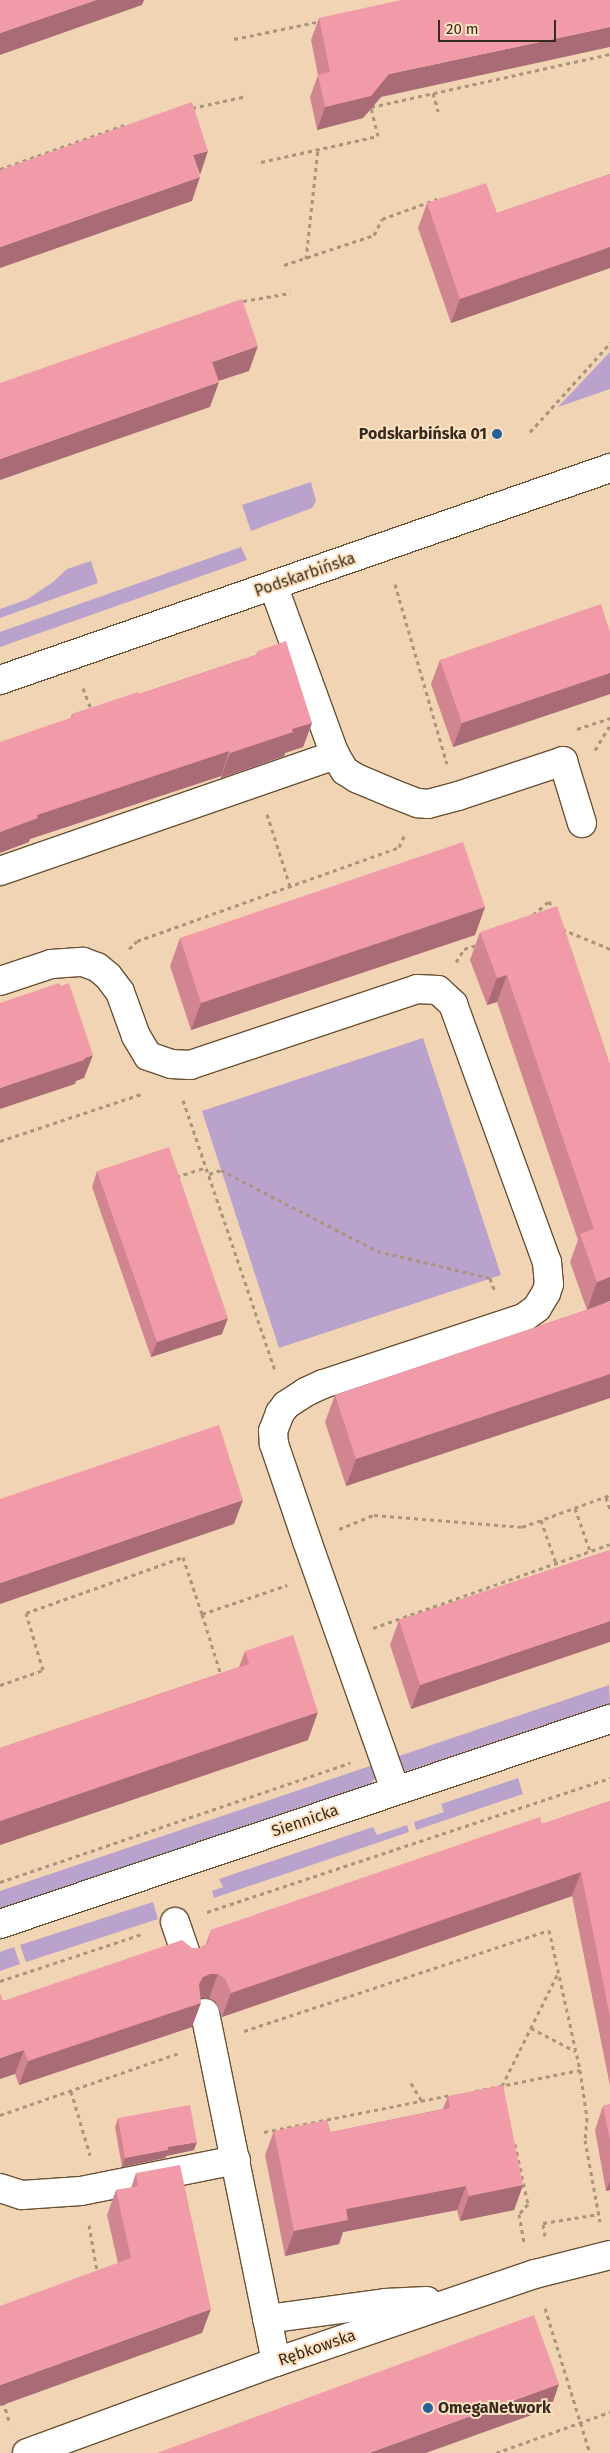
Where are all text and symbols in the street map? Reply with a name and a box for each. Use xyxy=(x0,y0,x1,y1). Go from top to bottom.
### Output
scale bar xyxy=(440,10,558,42)
text: 20 m xyxy=(446,20,479,38)
place label: Podskarbińska 01 xyxy=(359,424,487,444)
marker: Podskarbińska 01 xyxy=(491,428,503,440)
street label: Podskarbińska xyxy=(252,549,358,601)
street label: Siennicka xyxy=(269,1801,341,1841)
street label: Rębkowska xyxy=(276,2326,358,2370)
place label: OmegaNetwork xyxy=(438,2398,551,2418)
marker: OmegaNetwork xyxy=(422,2402,434,2414)

